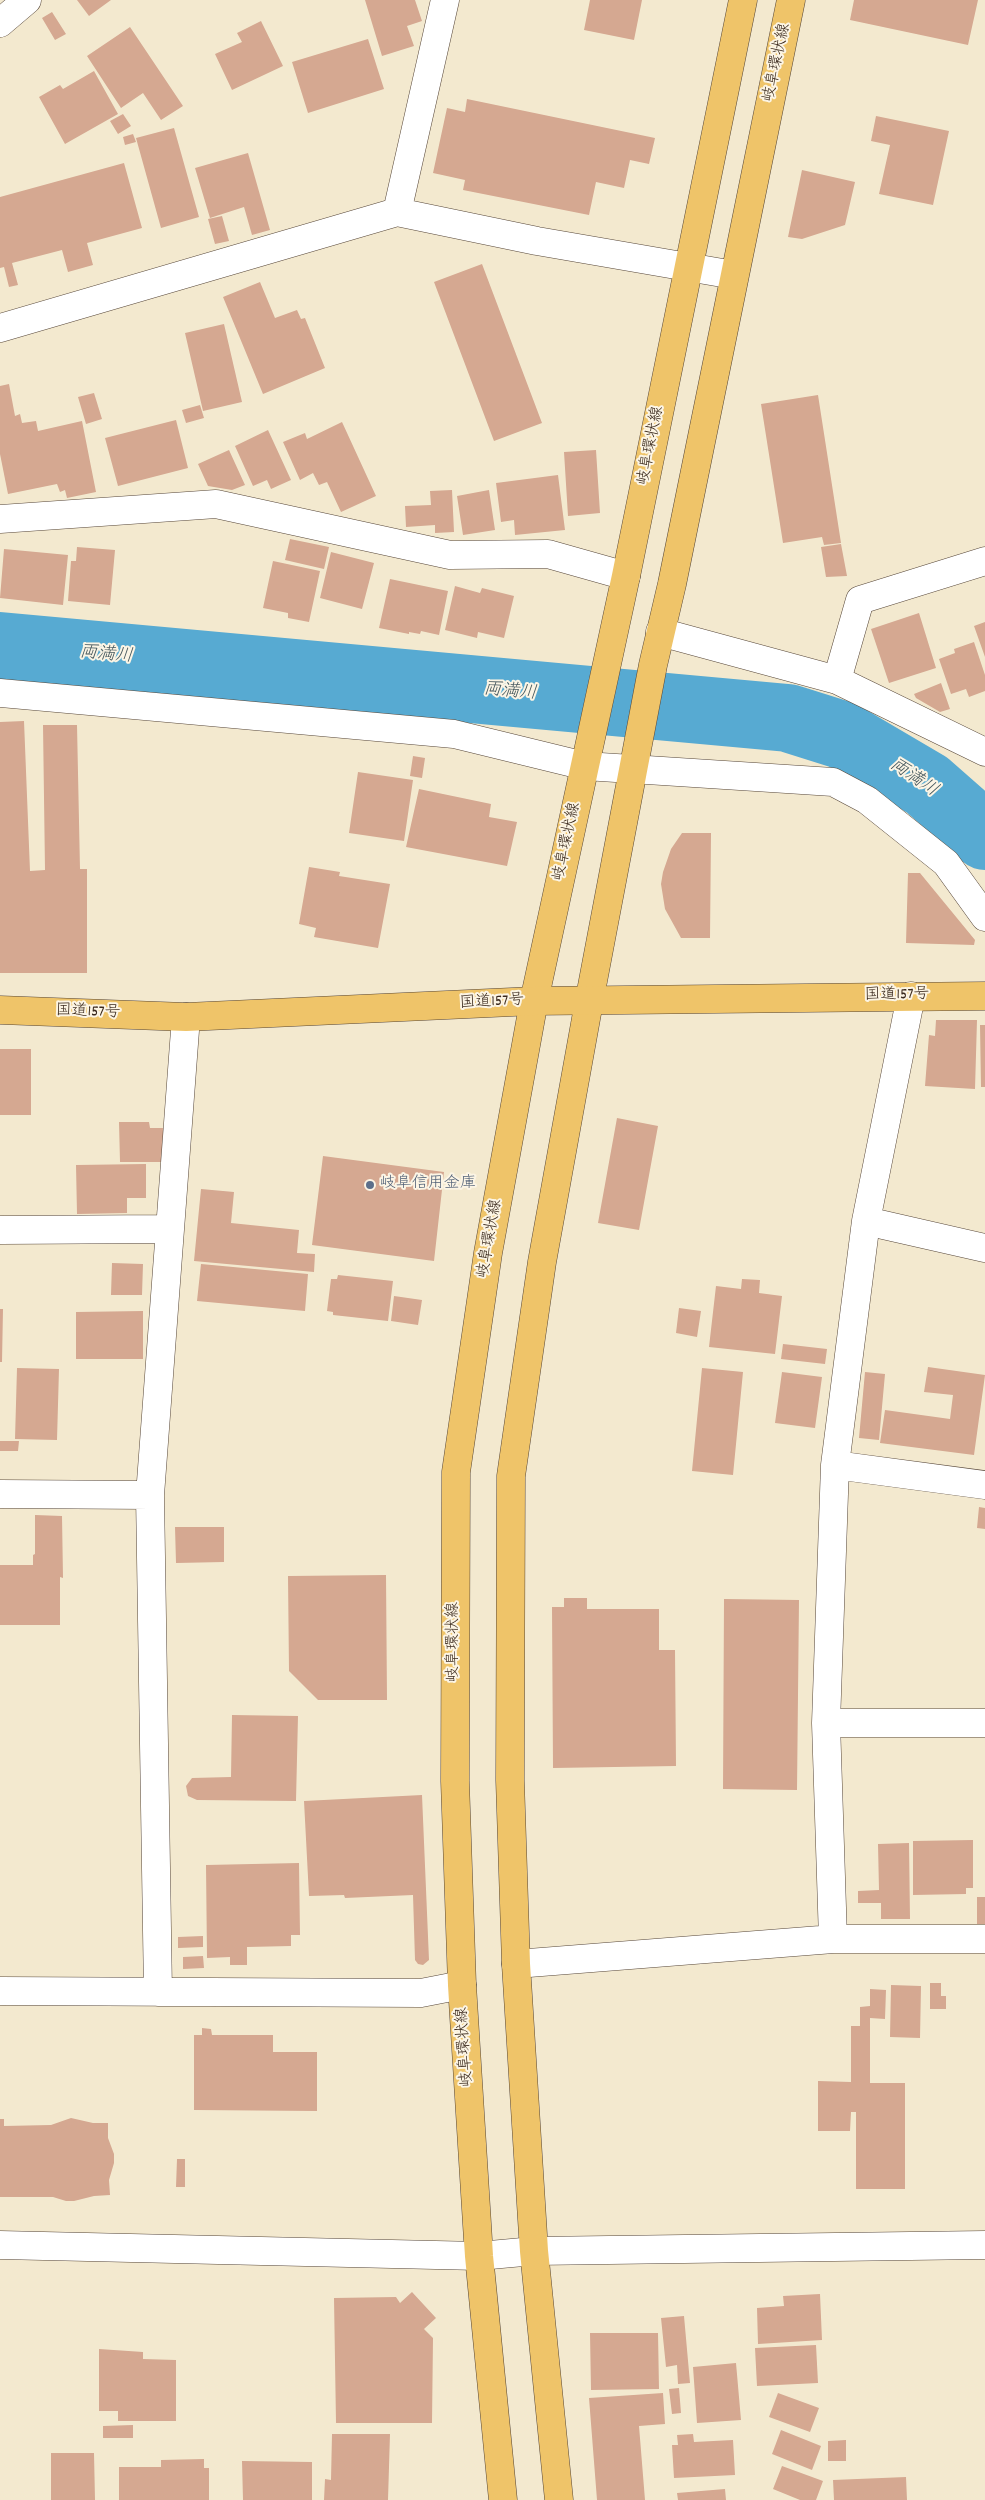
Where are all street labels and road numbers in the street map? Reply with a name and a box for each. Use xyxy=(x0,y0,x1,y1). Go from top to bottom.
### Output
street label: 岐阜環状線 xyxy=(760,22,796,104)
street label: 岐阜環状線 xyxy=(635,405,669,487)
street label: 岐阜環状線 xyxy=(550,801,586,883)
street label: 国道157号 xyxy=(864,986,930,1006)
street label: 国道157号 xyxy=(459,992,525,1014)
street label: 国道157号 xyxy=(55,1002,121,1024)
street label: 岐阜環状線 xyxy=(475,1198,507,1280)
street label: 岐阜環状線 xyxy=(445,1602,465,1682)
street label: 岐阜環状線 xyxy=(454,2006,478,2088)

